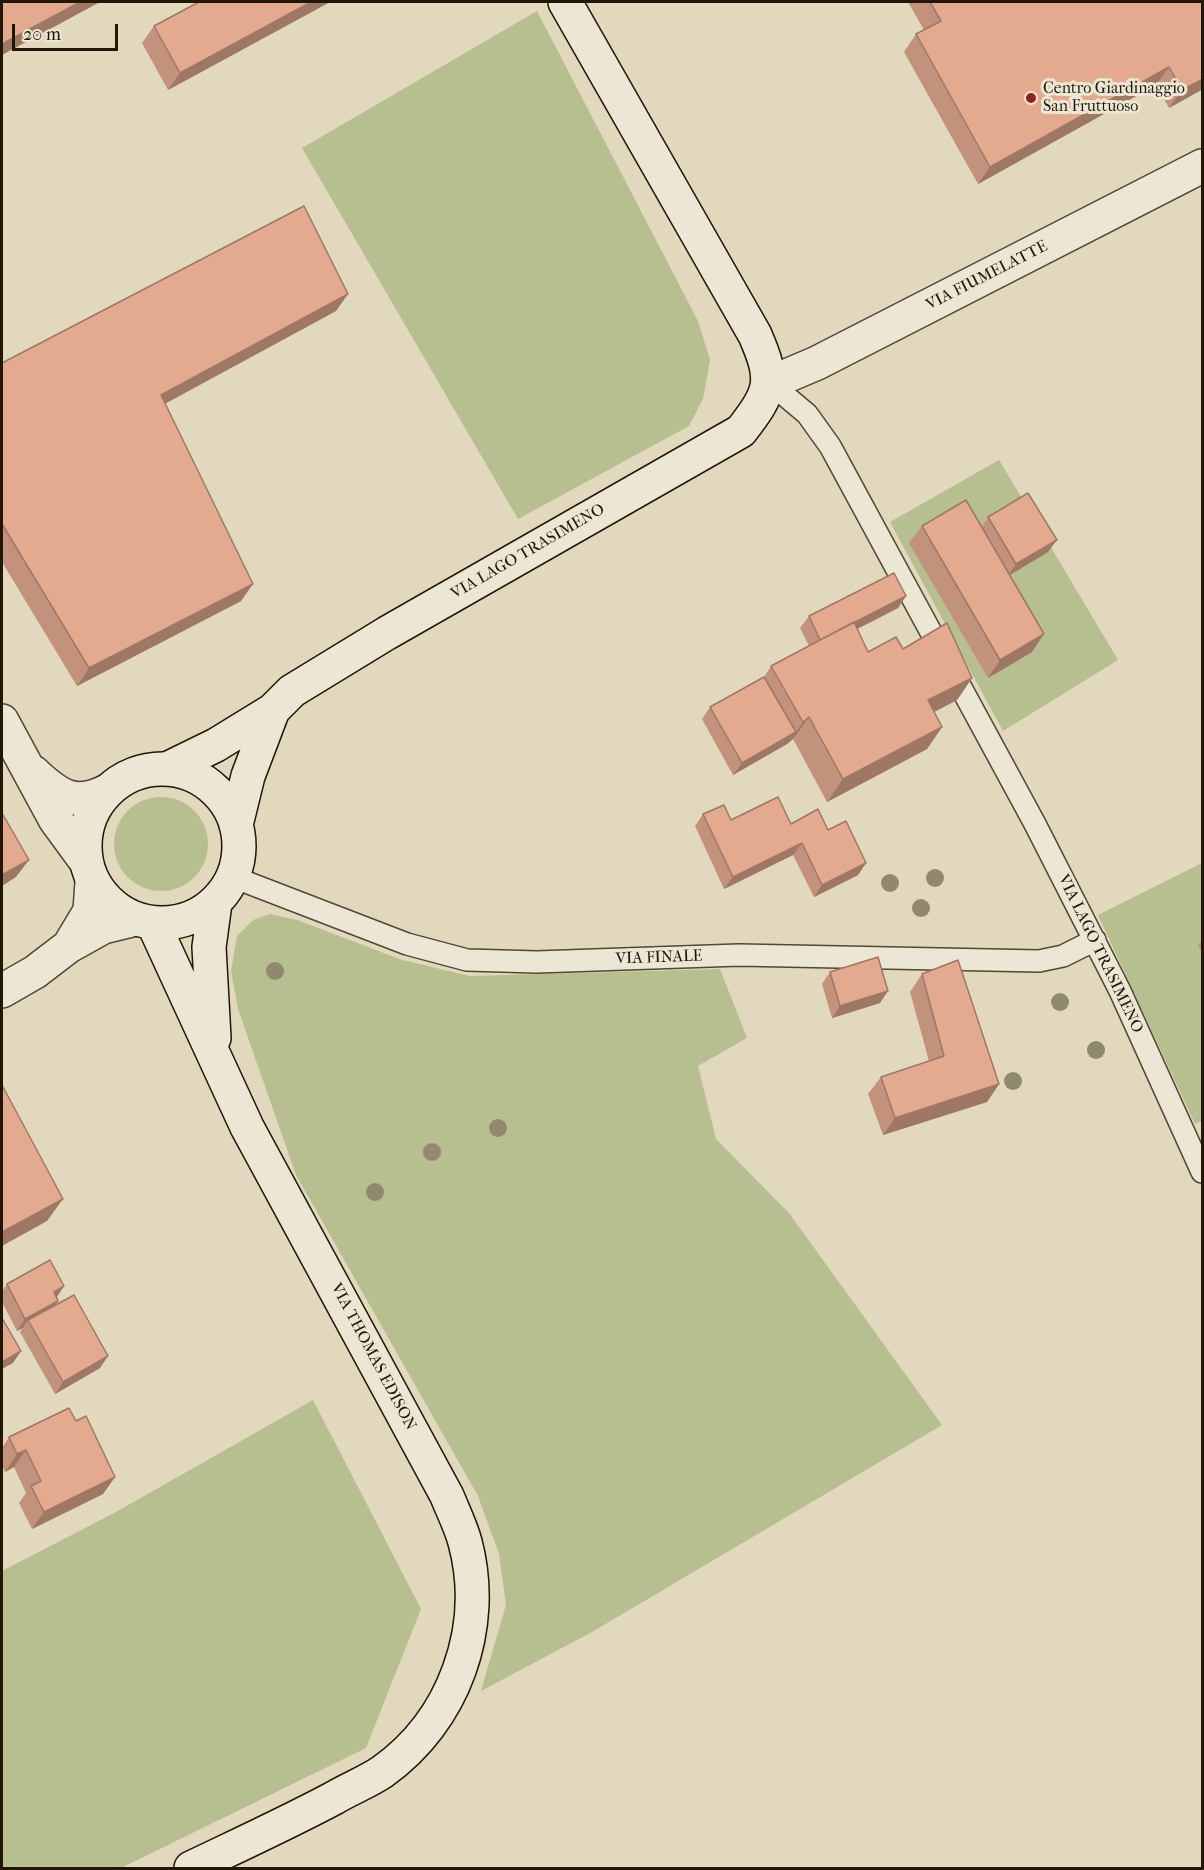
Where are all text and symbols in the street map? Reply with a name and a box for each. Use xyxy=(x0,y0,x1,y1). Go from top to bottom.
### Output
scale bar xyxy=(15,12,122,50)
text: 20 m xyxy=(23,24,61,45)
place label: Centro Giardinaggio San Fruttuoso xyxy=(1043,79,1185,117)
marker: Centro Giardinaggio San Fruttuoso xyxy=(1024,91,1038,105)
street label: VIA FIUMELATTE xyxy=(923,237,1051,315)
street label: VIA LAGO TRASIMENO xyxy=(448,500,608,604)
street label: VIA LAGO TRASIMENO xyxy=(1053,872,1147,1036)
street label: VIA FINALE xyxy=(615,947,703,969)
street label: VIA THOMAS EDISON xyxy=(326,1280,420,1434)

